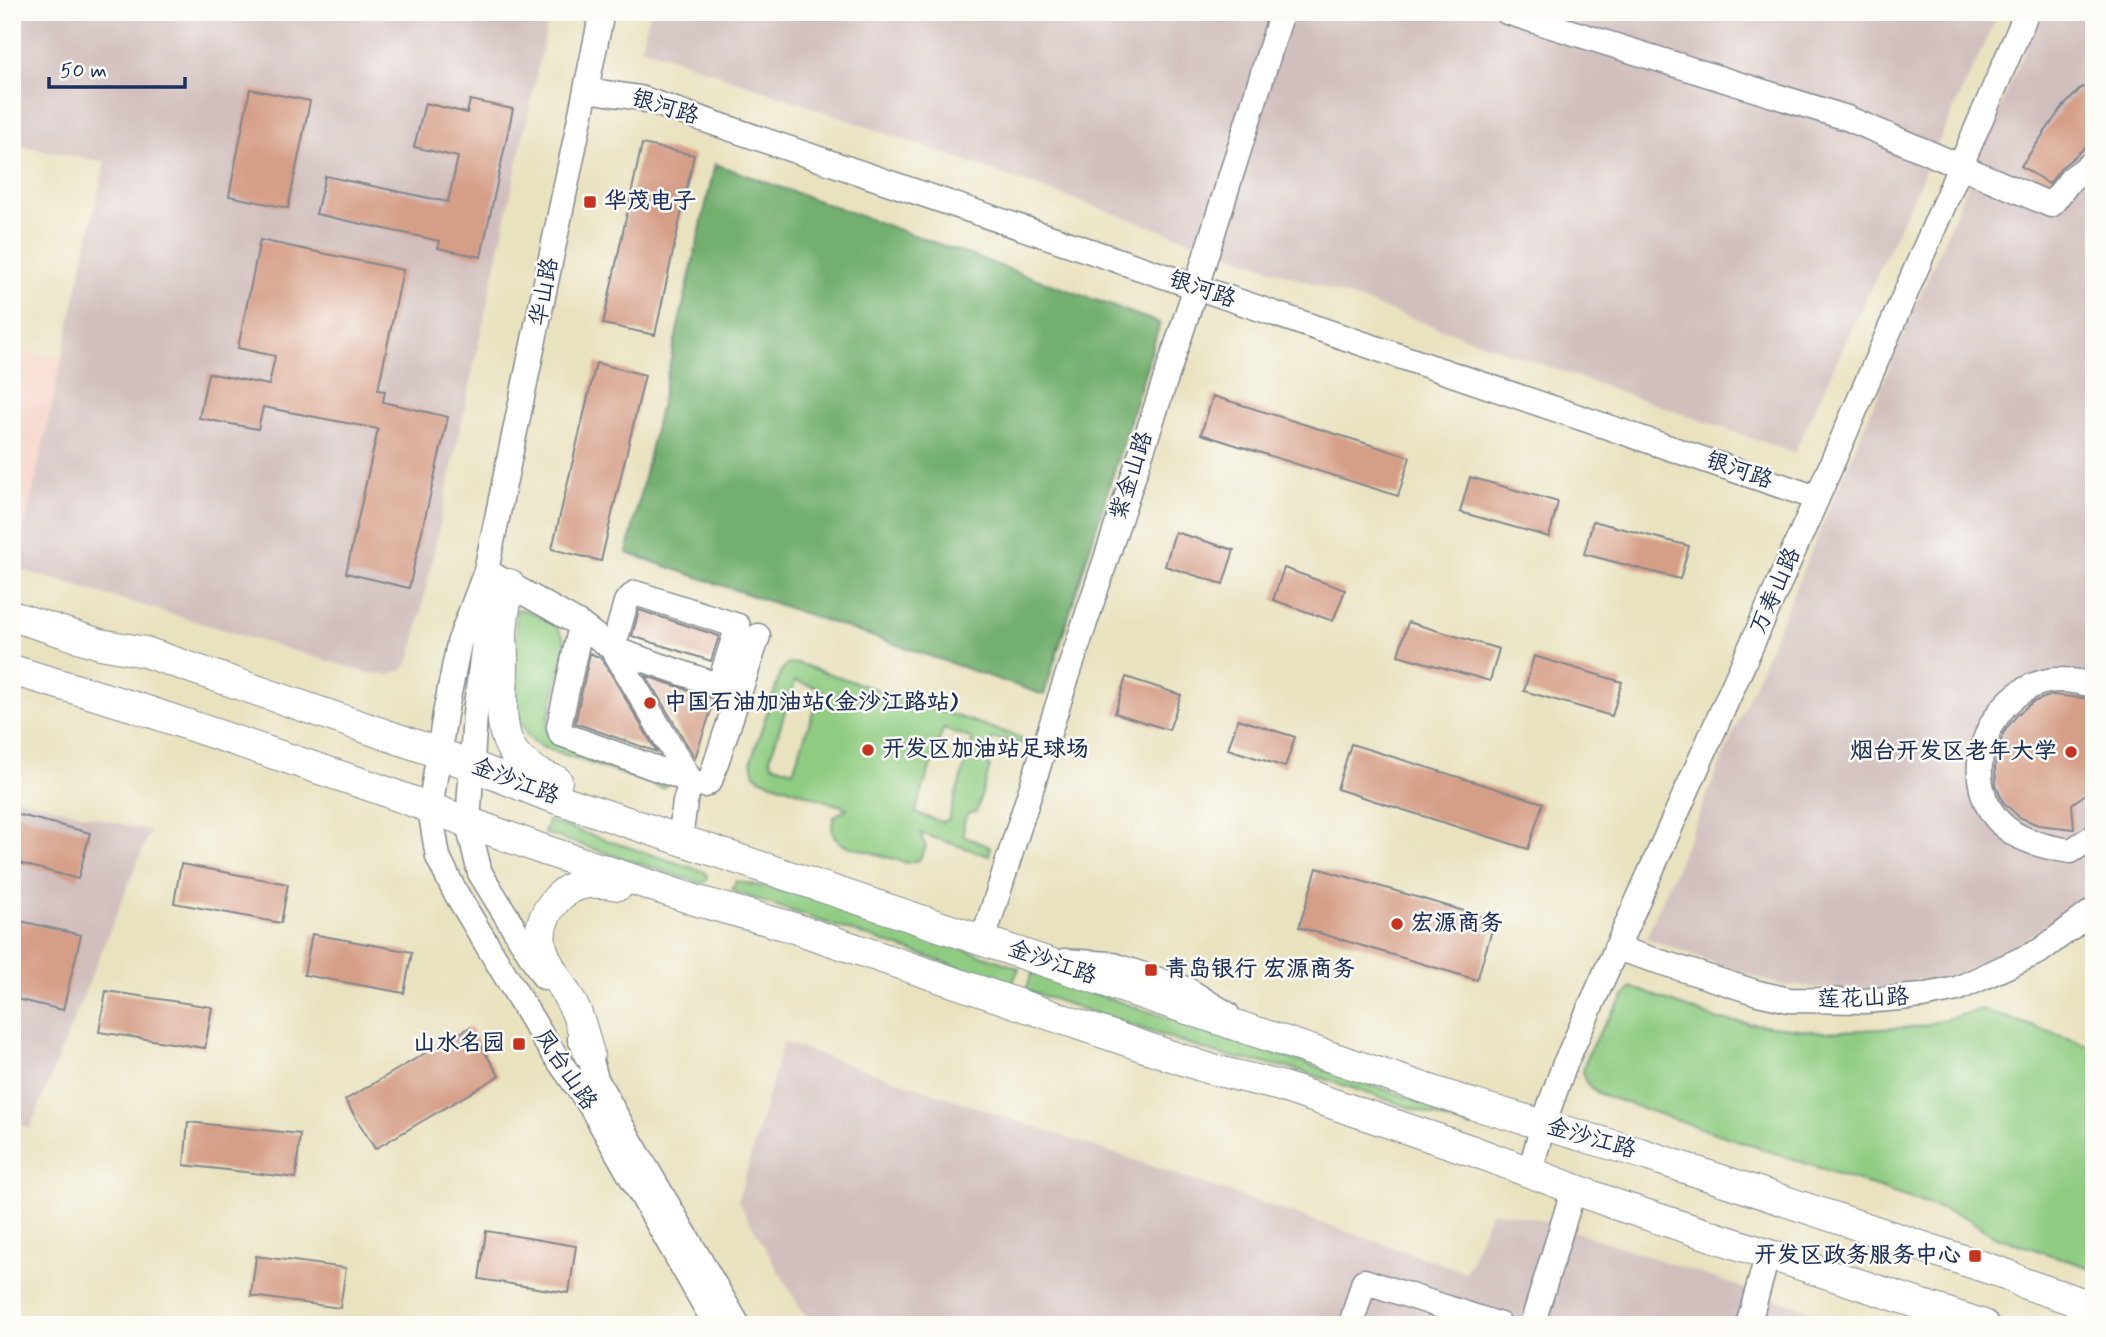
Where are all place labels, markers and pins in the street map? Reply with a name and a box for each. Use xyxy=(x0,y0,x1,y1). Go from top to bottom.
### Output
place label: 华茂电子 xyxy=(604,187,696,217)
marker: 华茂电子 xyxy=(582,194,598,210)
place label: 中国石油加油站(金沙江路站) xyxy=(664,688,959,718)
marker: 中国石油加油站(金沙江路站) xyxy=(642,695,658,711)
place label: 开发区加油站足球场 xyxy=(882,735,1089,765)
place label: 烟台开发区老年大学 xyxy=(1850,737,2057,767)
marker: 开发区加油站足球场 xyxy=(860,742,876,758)
marker: 烟台开发区老年大学 xyxy=(2063,744,2079,760)
place label: 宏源商务 xyxy=(1411,909,1503,939)
marker: 宏源商务 xyxy=(1389,916,1405,932)
place label: 青岛银行 宏源商务 xyxy=(1165,955,1355,985)
marker: 青岛银行 宏源商务 xyxy=(1143,962,1159,978)
place label: 山水名园 xyxy=(413,1029,505,1059)
marker: 山水名园 xyxy=(511,1036,527,1052)
place label: 开发区政务服务中心 xyxy=(1754,1241,1961,1271)
marker: 开发区政务服务中心 xyxy=(1967,1248,1983,1264)

